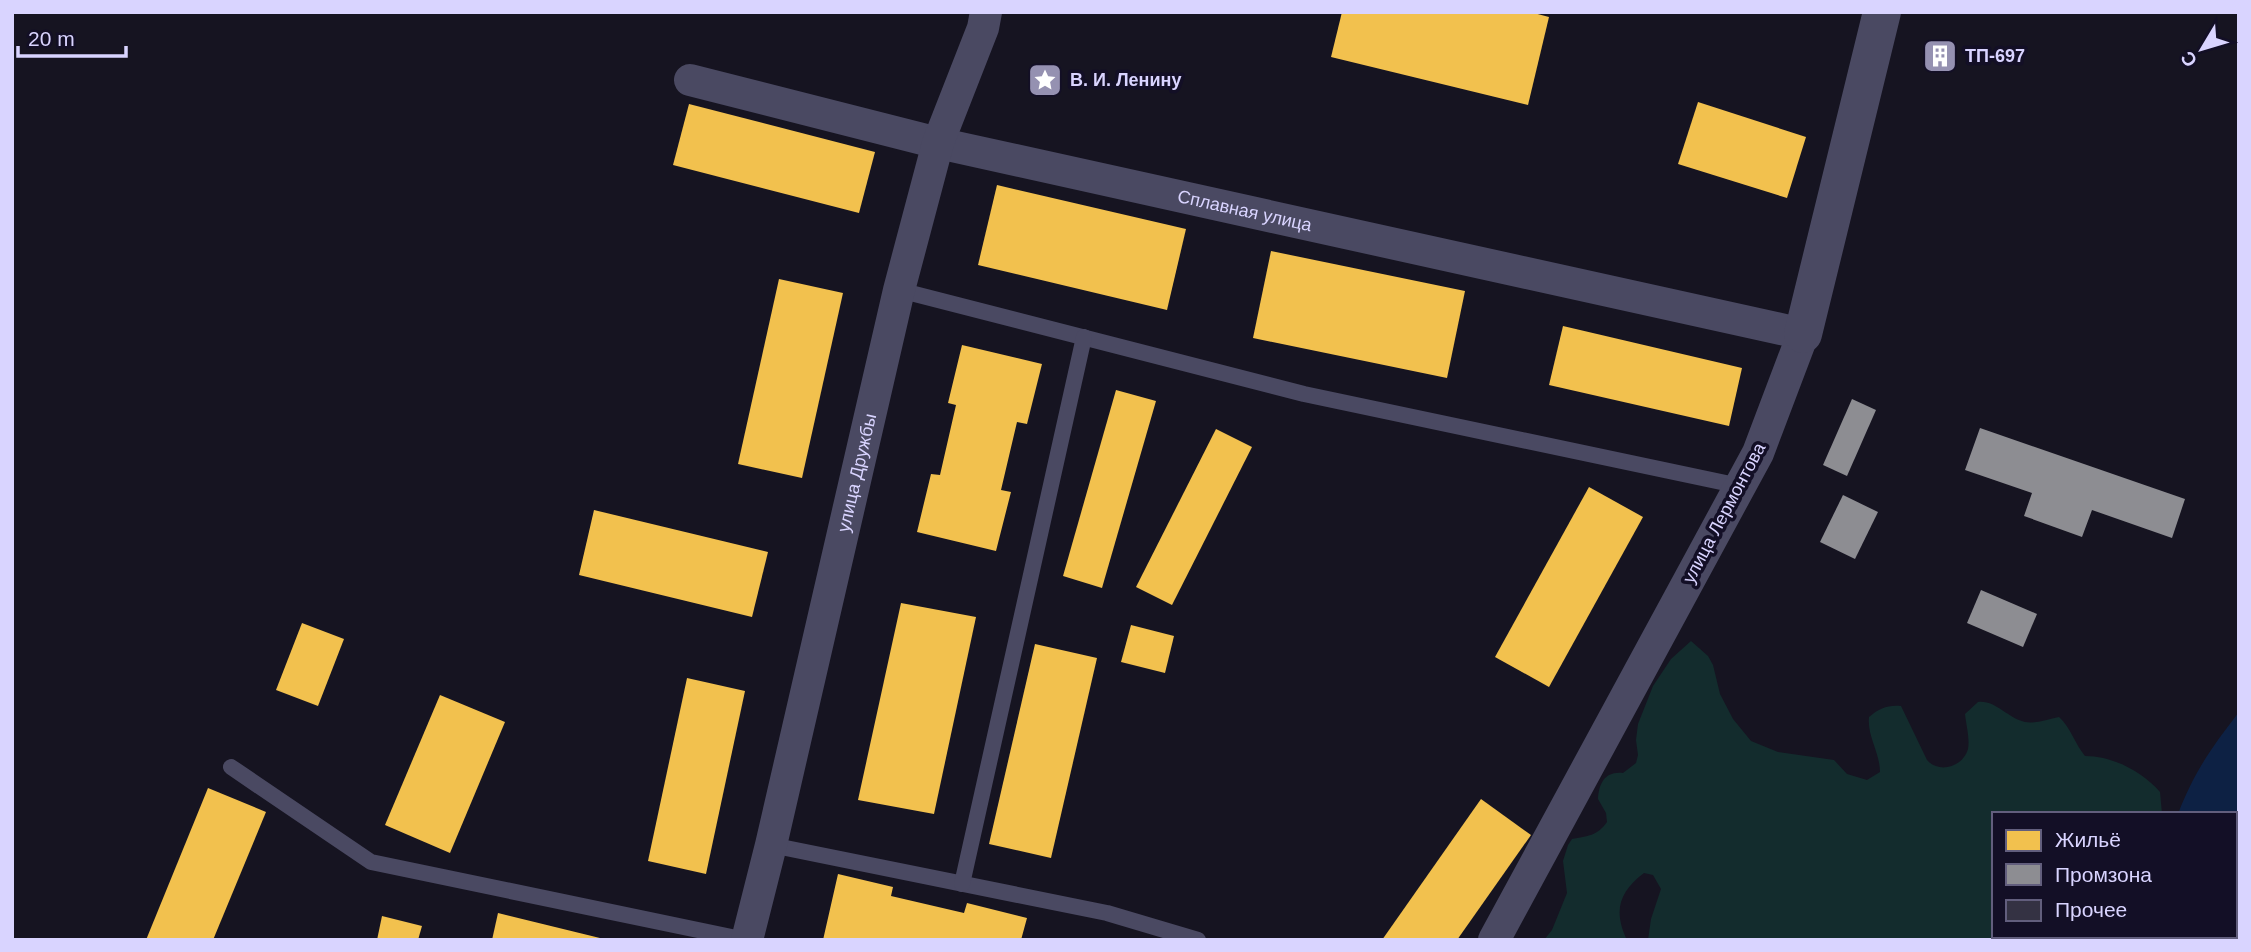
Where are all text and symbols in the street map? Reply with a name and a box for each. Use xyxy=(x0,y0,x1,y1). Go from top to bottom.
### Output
scale bar xyxy=(18,14,126,58)
north arrow xyxy=(2167,14,2237,84)
text: 20 m xyxy=(28,27,75,50)
building icon: ТП-697 xyxy=(1921,37,1959,75)
place label: ТП-697 xyxy=(1965,46,2025,66)
text: С xyxy=(2176,47,2201,71)
place icon: В. И. Ленину xyxy=(1026,61,1064,99)
place label: В. И. Ленину xyxy=(1070,70,1181,90)
street label: Сплавная улица xyxy=(1176,186,1315,235)
street label: улица Дружбы xyxy=(833,411,880,534)
street label: улица Лермонтова xyxy=(1679,439,1770,587)
legend xyxy=(1992,812,2237,938)
text: Жильё xyxy=(2055,828,2121,851)
text: Промзона xyxy=(2055,863,2152,886)
text: Прочее xyxy=(2055,898,2127,921)

